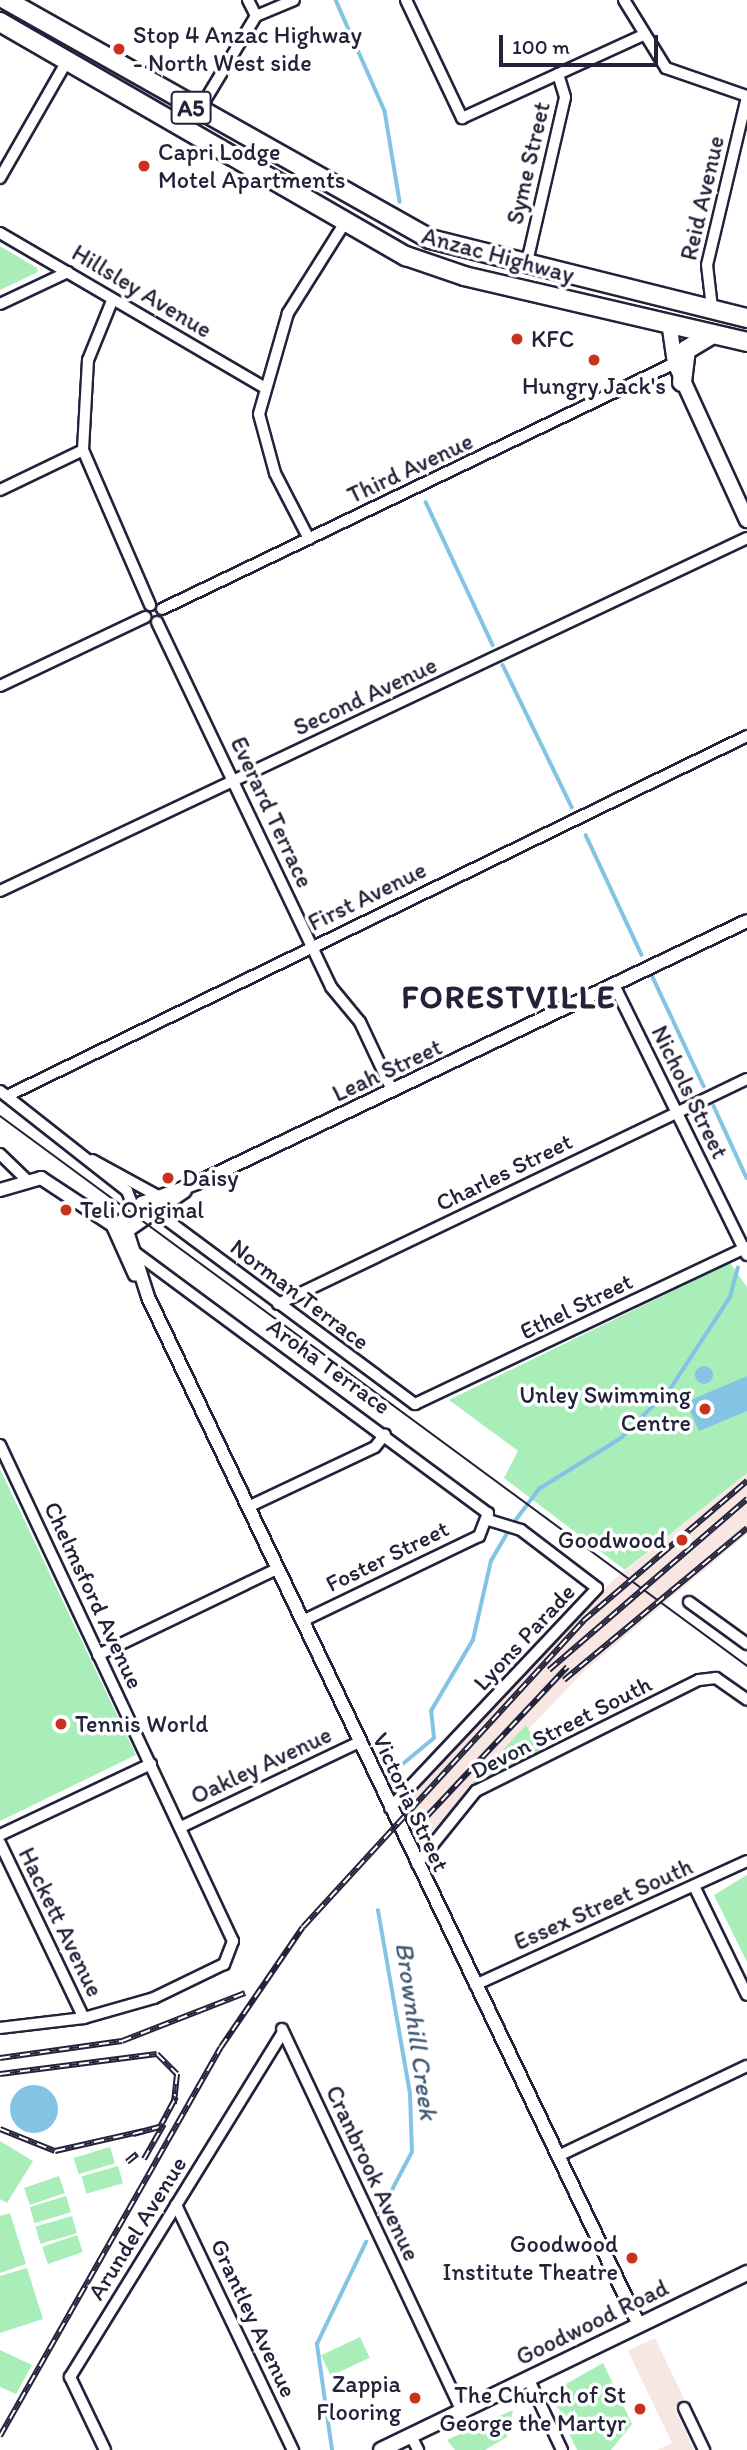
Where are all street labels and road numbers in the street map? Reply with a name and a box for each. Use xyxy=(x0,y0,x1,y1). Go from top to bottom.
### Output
road number: A5 xyxy=(170,88,212,128)
street label: Syme Street xyxy=(500,99,556,227)
street label: Reid Avenue xyxy=(674,134,730,262)
street label: Anzac Highway xyxy=(419,221,577,289)
street label: Hillsley Avenue xyxy=(67,238,217,344)
street label: Third Avenue xyxy=(343,426,477,510)
street label: Second Avenue xyxy=(289,650,441,742)
street label: Everard Terrace xyxy=(225,733,319,891)
street label: First Avenue xyxy=(303,855,431,937)
street label: Nichols Street xyxy=(645,1021,735,1163)
street label: Leah Street xyxy=(328,1032,446,1108)
street label: Charles Street xyxy=(431,1127,577,1217)
street label: Norman Terrace xyxy=(226,1233,374,1355)
street label: Ethel Street xyxy=(515,1266,637,1346)
street label: Aroha Terrace xyxy=(263,1313,395,1419)
street label: Chelmsford Avenue xyxy=(38,1497,150,1693)
street label: Foster Street xyxy=(321,1514,453,1598)
street label: Lyons Parade xyxy=(467,1578,581,1696)
street label: Devon Street South xyxy=(466,1669,656,1785)
street label: Oakley Avenue xyxy=(186,1720,336,1810)
street label: Victoria Street xyxy=(366,1728,456,1876)
street label: Hackett Avenue xyxy=(13,1843,109,2001)
street label: Essex Street South xyxy=(509,1852,697,1956)
street label: Cranbrook Avenue xyxy=(320,2081,426,2265)
street label: Arundel Avenue xyxy=(82,2151,192,2305)
street label: Grantley Avenue xyxy=(205,2235,303,2401)
street label: Goodwood Road xyxy=(511,2273,673,2371)

